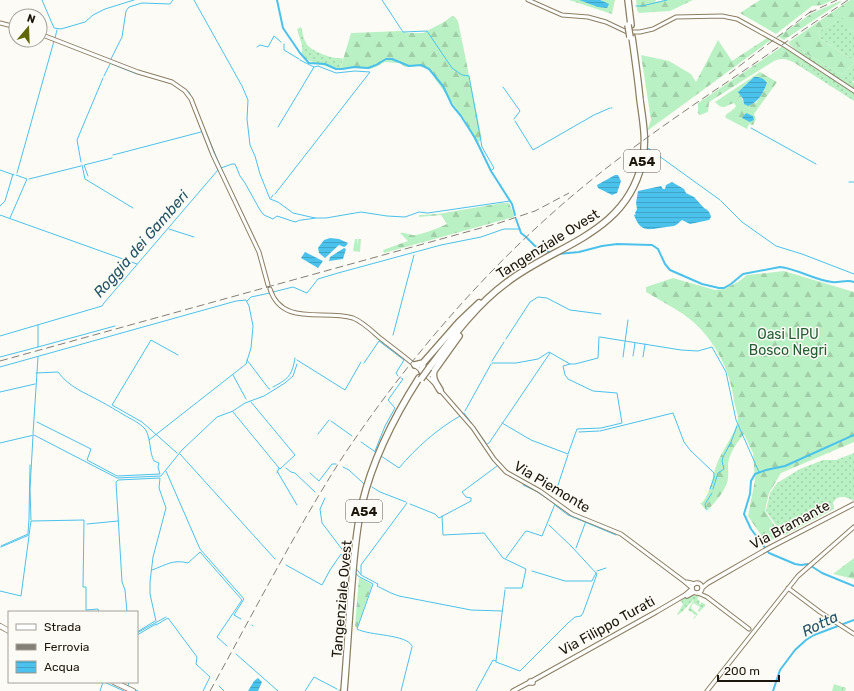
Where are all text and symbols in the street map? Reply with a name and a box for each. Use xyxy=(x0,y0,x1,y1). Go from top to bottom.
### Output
north arrow xyxy=(8,8,48,48)
text: N xyxy=(25,12,37,26)
road number: A54 xyxy=(624,150,660,172)
water label: Roggia dei Gamberi xyxy=(90,186,193,301)
street label: Tangenziale Ovest xyxy=(493,205,603,282)
park label: Oasi LIPU Bosco Negri xyxy=(749,326,827,359)
street label: Via Piemonte xyxy=(511,458,593,517)
street label: Via Bramante xyxy=(747,497,833,553)
road number: A54 xyxy=(346,500,382,522)
street label: Tangenziale Ovest xyxy=(328,539,356,659)
street label: Via Filippo Turati xyxy=(556,593,658,659)
water label: Rotta xyxy=(799,607,841,641)
legend xyxy=(8,611,138,683)
text: Strada xyxy=(44,620,81,634)
text: Ferrovia xyxy=(44,640,89,654)
scale bar xyxy=(718,657,779,683)
text: Acqua xyxy=(44,660,80,674)
text: 200 m xyxy=(724,664,760,678)

